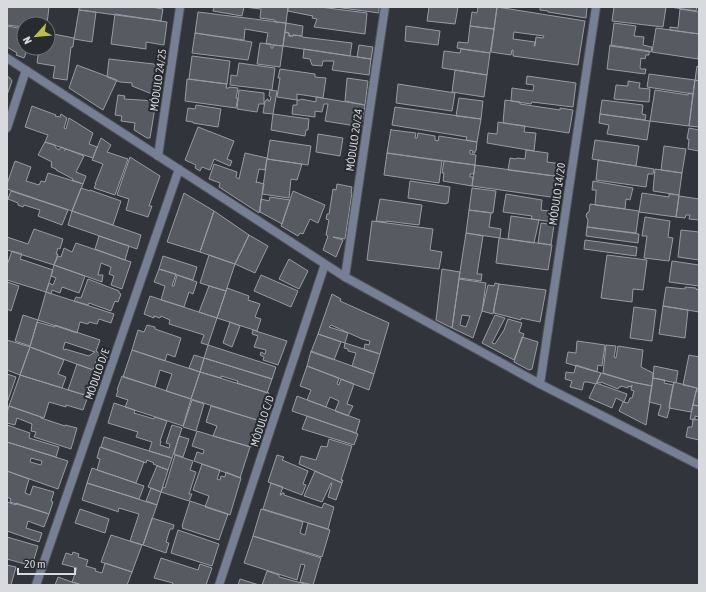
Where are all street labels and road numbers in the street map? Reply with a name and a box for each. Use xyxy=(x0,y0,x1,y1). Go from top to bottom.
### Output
street label: MÓDULO 24/25 xyxy=(148,48,168,112)
street label: MÓDULO 20/24 xyxy=(344,108,364,172)
street label: MÓDULO 14/20 xyxy=(547,162,567,226)
street label: MÓDULO D/E xyxy=(83,347,111,401)
street label: MÓDULO C/D xyxy=(248,394,276,448)

